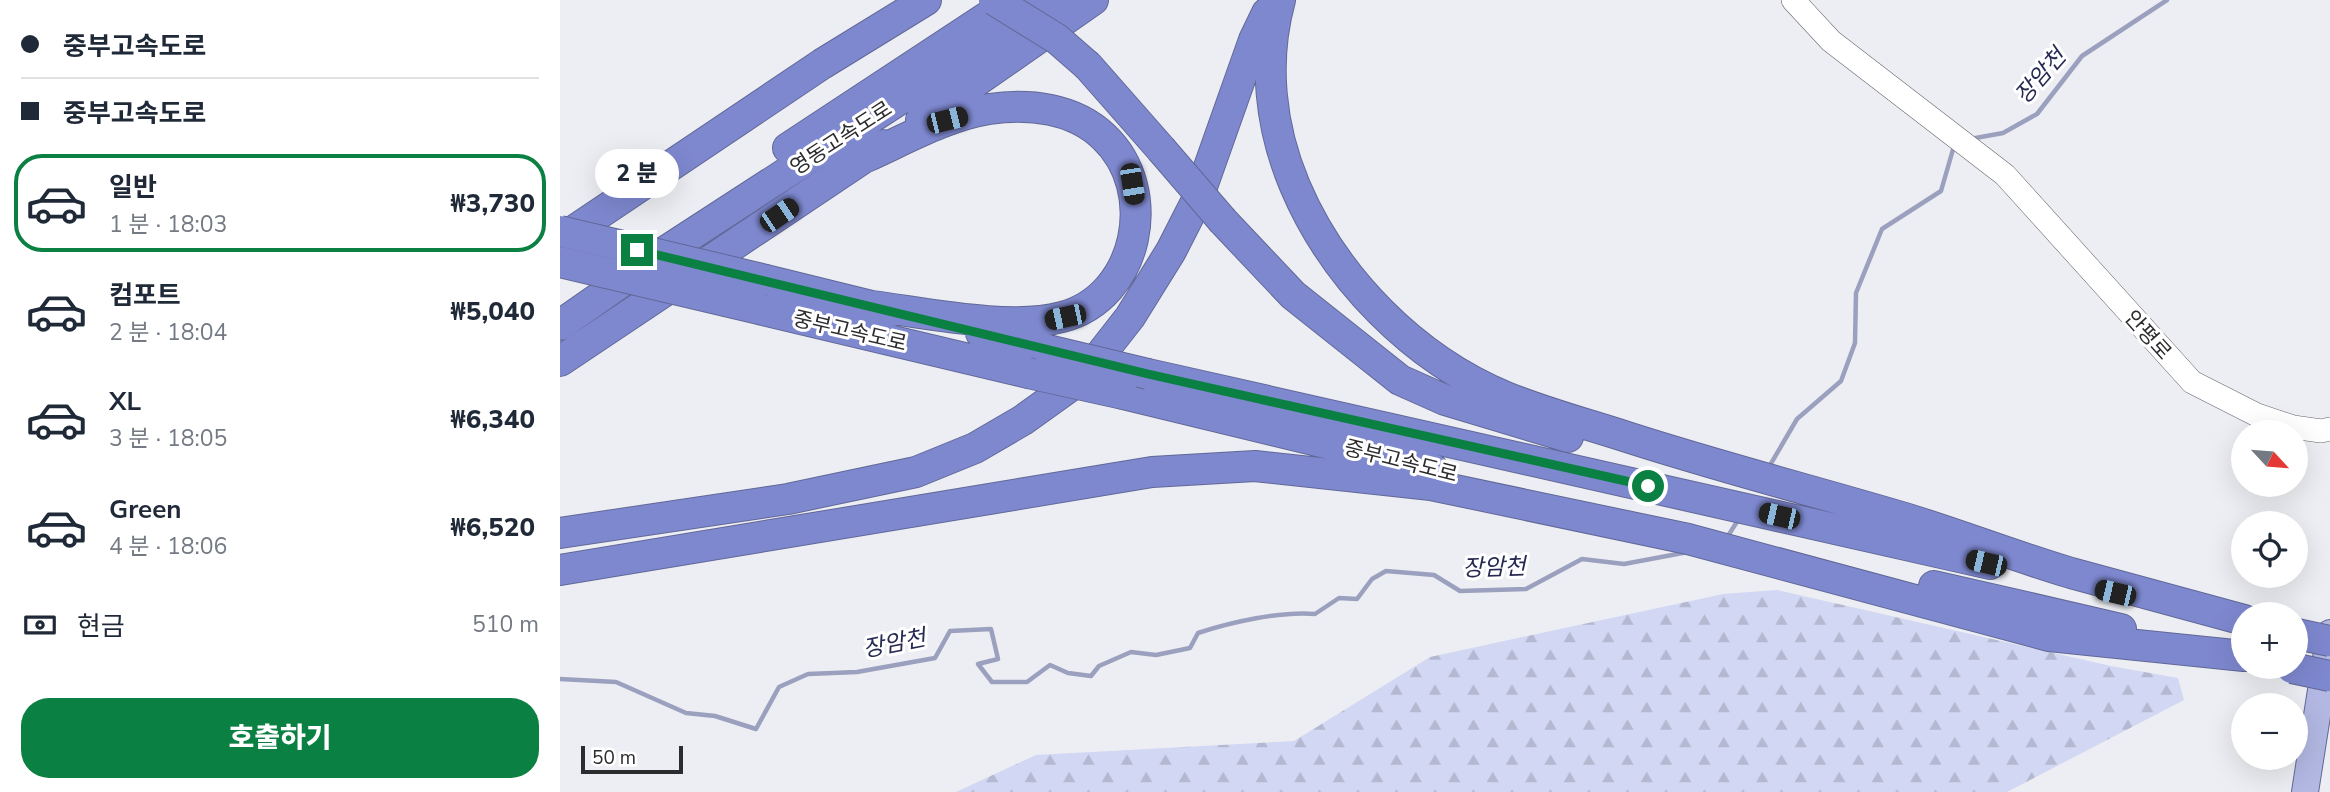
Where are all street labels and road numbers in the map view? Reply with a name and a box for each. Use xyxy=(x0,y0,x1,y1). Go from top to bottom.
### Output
street label: 영동고속도로 xyxy=(785,95,897,181)
street label: 중부고속도로 xyxy=(790,304,910,358)
street label: 안평로 xyxy=(2118,304,2178,366)
street label: 중부고속도로 xyxy=(1341,433,1461,489)

